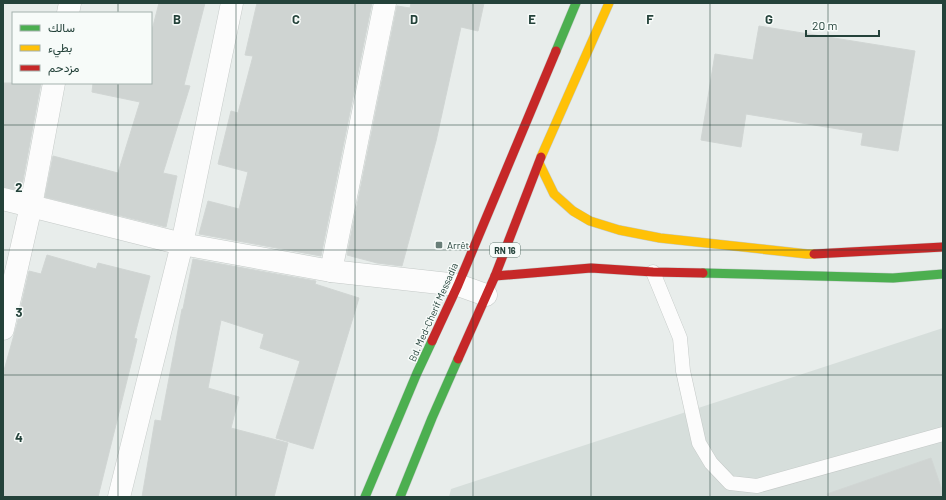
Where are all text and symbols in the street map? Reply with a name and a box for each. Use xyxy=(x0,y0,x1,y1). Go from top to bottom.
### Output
text: B xyxy=(173,11,181,27)
text: C xyxy=(292,11,300,27)
text: D xyxy=(410,11,418,27)
text: E xyxy=(528,11,536,27)
text: F xyxy=(646,11,654,27)
text: G xyxy=(765,11,773,27)
legend xyxy=(12,12,152,84)
scale bar xyxy=(806,12,879,38)
text: 20 m xyxy=(812,18,838,32)
text: سالك xyxy=(48,20,75,34)
text: بطيء xyxy=(48,40,72,58)
text: مزدحم xyxy=(48,60,79,76)
text: 2 xyxy=(15,179,23,195)
place label: Arrêt xyxy=(447,239,470,251)
marker: Arrêt xyxy=(434,240,444,250)
road number: RN 16 xyxy=(490,243,520,257)
street label: Bd. Med-Cherif Messadia xyxy=(406,261,460,363)
text: 3 xyxy=(15,304,23,320)
text: 4 xyxy=(15,429,23,445)

